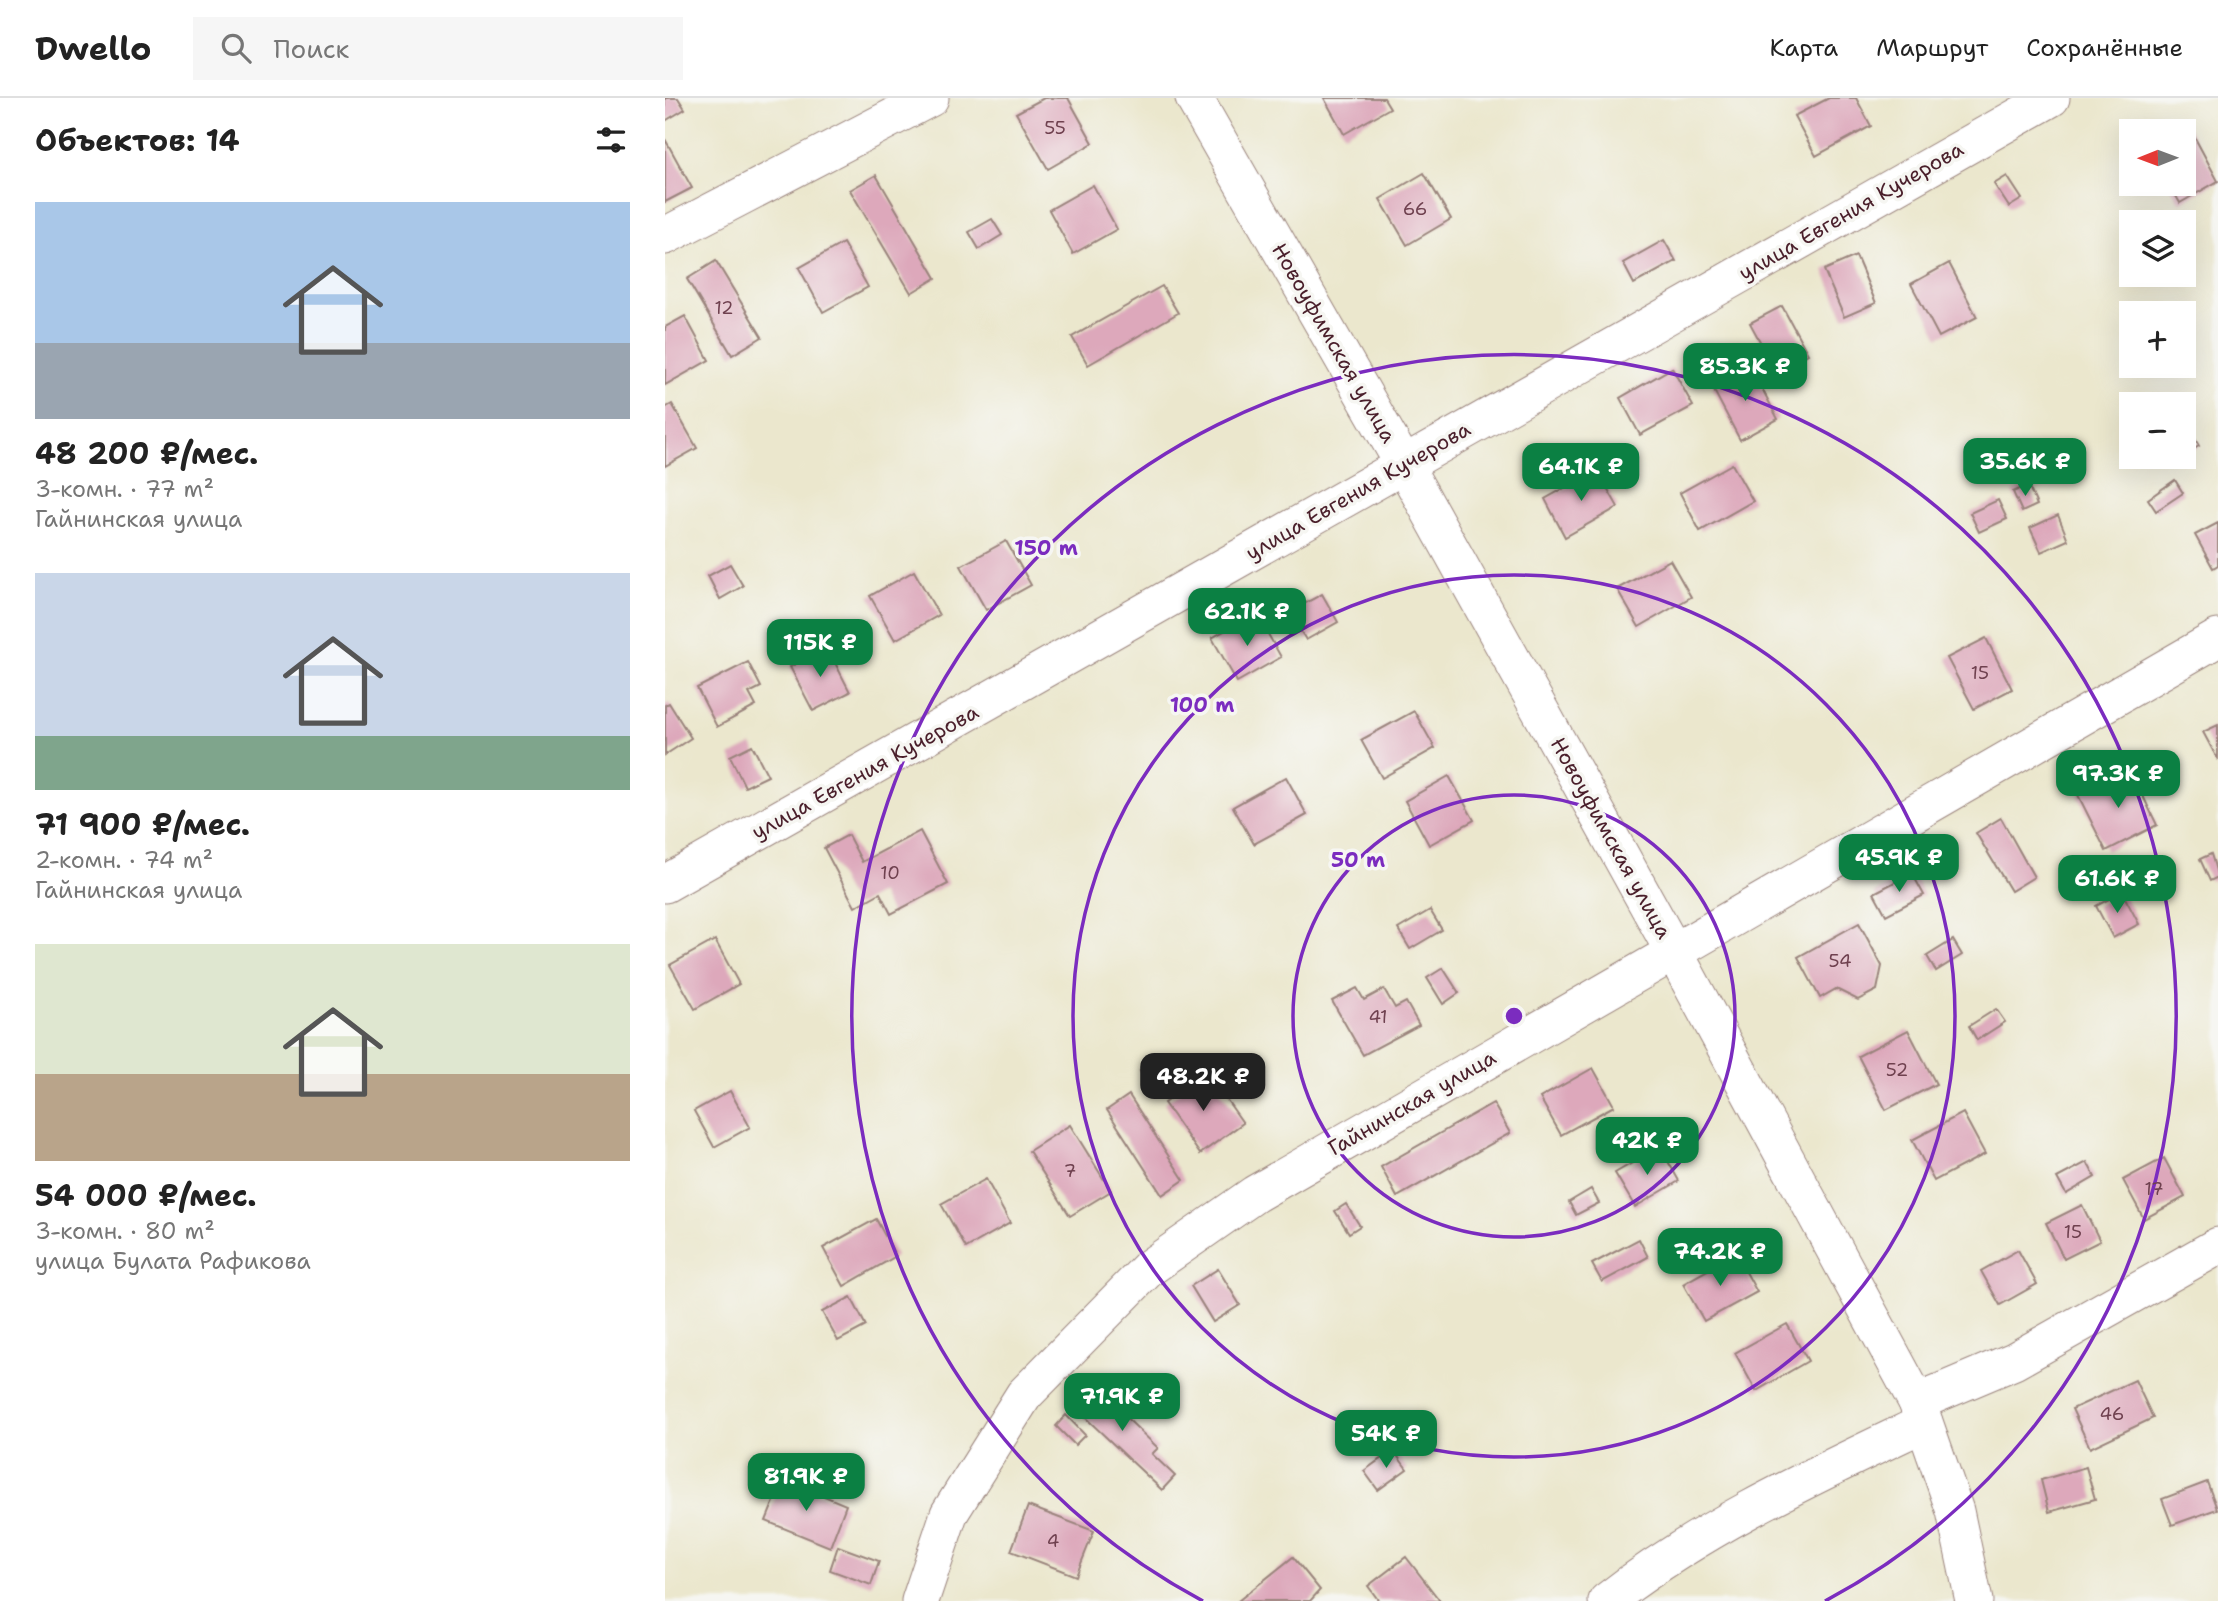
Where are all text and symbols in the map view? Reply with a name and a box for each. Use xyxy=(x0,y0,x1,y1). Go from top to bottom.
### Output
search box xyxy=(193,17,683,80)
text: Dwello xyxy=(35,26,151,71)
icon: search xyxy=(217,29,255,67)
text: Поиск xyxy=(273,31,349,66)
text: Карта xyxy=(1770,32,1838,64)
text: Маршрут xyxy=(1876,32,1988,64)
text: Сохранённые xyxy=(2026,32,2183,64)
house number: 55 xyxy=(1044,116,1066,140)
north arrow xyxy=(2119,119,2196,196)
map controls xyxy=(2119,119,2196,469)
text: Объектов: 14 xyxy=(35,120,240,161)
icon: filters xyxy=(592,121,630,159)
street label: улица Евгения Кучерова xyxy=(1733,135,1969,287)
house number: 66 xyxy=(1403,197,1427,221)
button: layers xyxy=(2119,210,2196,287)
street label: Новоуфимская улица xyxy=(1265,238,1403,448)
icon: home xyxy=(270,247,396,373)
house number: 12 xyxy=(714,296,734,320)
button: + xyxy=(2119,301,2196,378)
pin: 85.3K ₽ xyxy=(1680,344,1810,403)
text: 85.3K ₽ xyxy=(1699,351,1791,381)
button: − xyxy=(2119,392,2196,469)
street label: улица Евгения Кучерова xyxy=(1240,415,1476,567)
text: 48 200 ₽/мес. xyxy=(35,433,258,474)
pin: 35.6K ₽ xyxy=(1960,438,2090,498)
pin: 64.1K ₽ xyxy=(1516,444,1646,503)
text: 35.6K ₽ xyxy=(1979,446,2071,476)
text: 64.1K ₽ xyxy=(1538,451,1624,481)
text: 3-комн. · 77 m² xyxy=(35,474,214,504)
text: Гайнинская улица xyxy=(35,504,242,534)
text: 150 m xyxy=(1014,534,1078,562)
pin: 62.1K ₽ xyxy=(1182,588,1312,648)
text: 62.1K ₽ xyxy=(1204,596,1290,626)
icon: home xyxy=(270,618,396,744)
pin: 115K ₽ xyxy=(763,620,877,679)
text: 115K ₽ xyxy=(783,627,857,657)
house number: 15 xyxy=(1971,661,1989,685)
text: 100 m xyxy=(1170,691,1234,719)
street label: улица Евгения Кучерова xyxy=(747,698,983,846)
street label: Новоуфимская улица xyxy=(1544,732,1678,944)
pin: 97.3K ₽ xyxy=(2053,750,2183,810)
text: 97.3K ₽ xyxy=(2072,758,2164,788)
text: 71 900 ₽/мес. xyxy=(35,804,250,845)
pin: 45.9K ₽ xyxy=(1834,834,1964,894)
text: 45.9K ₽ xyxy=(1855,842,1943,872)
text: 2-комн. · 74 m² xyxy=(35,845,213,875)
text: 50 m xyxy=(1331,846,1385,874)
pin: 61.6K ₽ xyxy=(2052,856,2182,915)
house number: 10 xyxy=(880,861,900,885)
text: 61.6K ₽ xyxy=(2074,863,2160,893)
text: Гайнинская улица xyxy=(35,875,242,905)
house number: 54 xyxy=(1828,949,1852,973)
icon: home xyxy=(270,989,396,1115)
centre of rings xyxy=(1502,1004,1526,1028)
house number: 41 xyxy=(1368,1005,1388,1029)
street label: Гайнинская улица xyxy=(1323,1044,1501,1162)
pin: 48.2K ₽ xyxy=(1138,1054,1268,1113)
house number: 52 xyxy=(1886,1058,1908,1082)
text: 48.2K ₽ xyxy=(1156,1061,1250,1091)
pin: 42K ₽ xyxy=(1598,1118,1696,1177)
text: 42K ₽ xyxy=(1612,1125,1682,1155)
house number: 7 xyxy=(1064,1159,1076,1183)
text: 54 000 ₽/мес. xyxy=(35,1175,257,1216)
house number: 17 xyxy=(2144,1177,2164,1201)
text: 3-комн. · 80 m² xyxy=(35,1216,215,1246)
house number: 15 xyxy=(2064,1220,2082,1244)
pin: 74.2K ₽ xyxy=(1655,1228,1785,1288)
text: 74.2K ₽ xyxy=(1674,1236,1766,1266)
text: улица Булата Рафикова xyxy=(35,1246,311,1276)
pin: 71.9K ₽ xyxy=(1057,1374,1187,1433)
text: 71.9K ₽ xyxy=(1080,1381,1164,1411)
house number: 46 xyxy=(2100,1402,2124,1426)
pin: 54K ₽ xyxy=(1337,1410,1435,1470)
text: 54K ₽ xyxy=(1351,1418,1421,1448)
pin: 81.9K ₽ xyxy=(741,1454,871,1513)
text: 81.9K ₽ xyxy=(764,1461,848,1491)
house number: 4 xyxy=(1047,1529,1059,1553)

